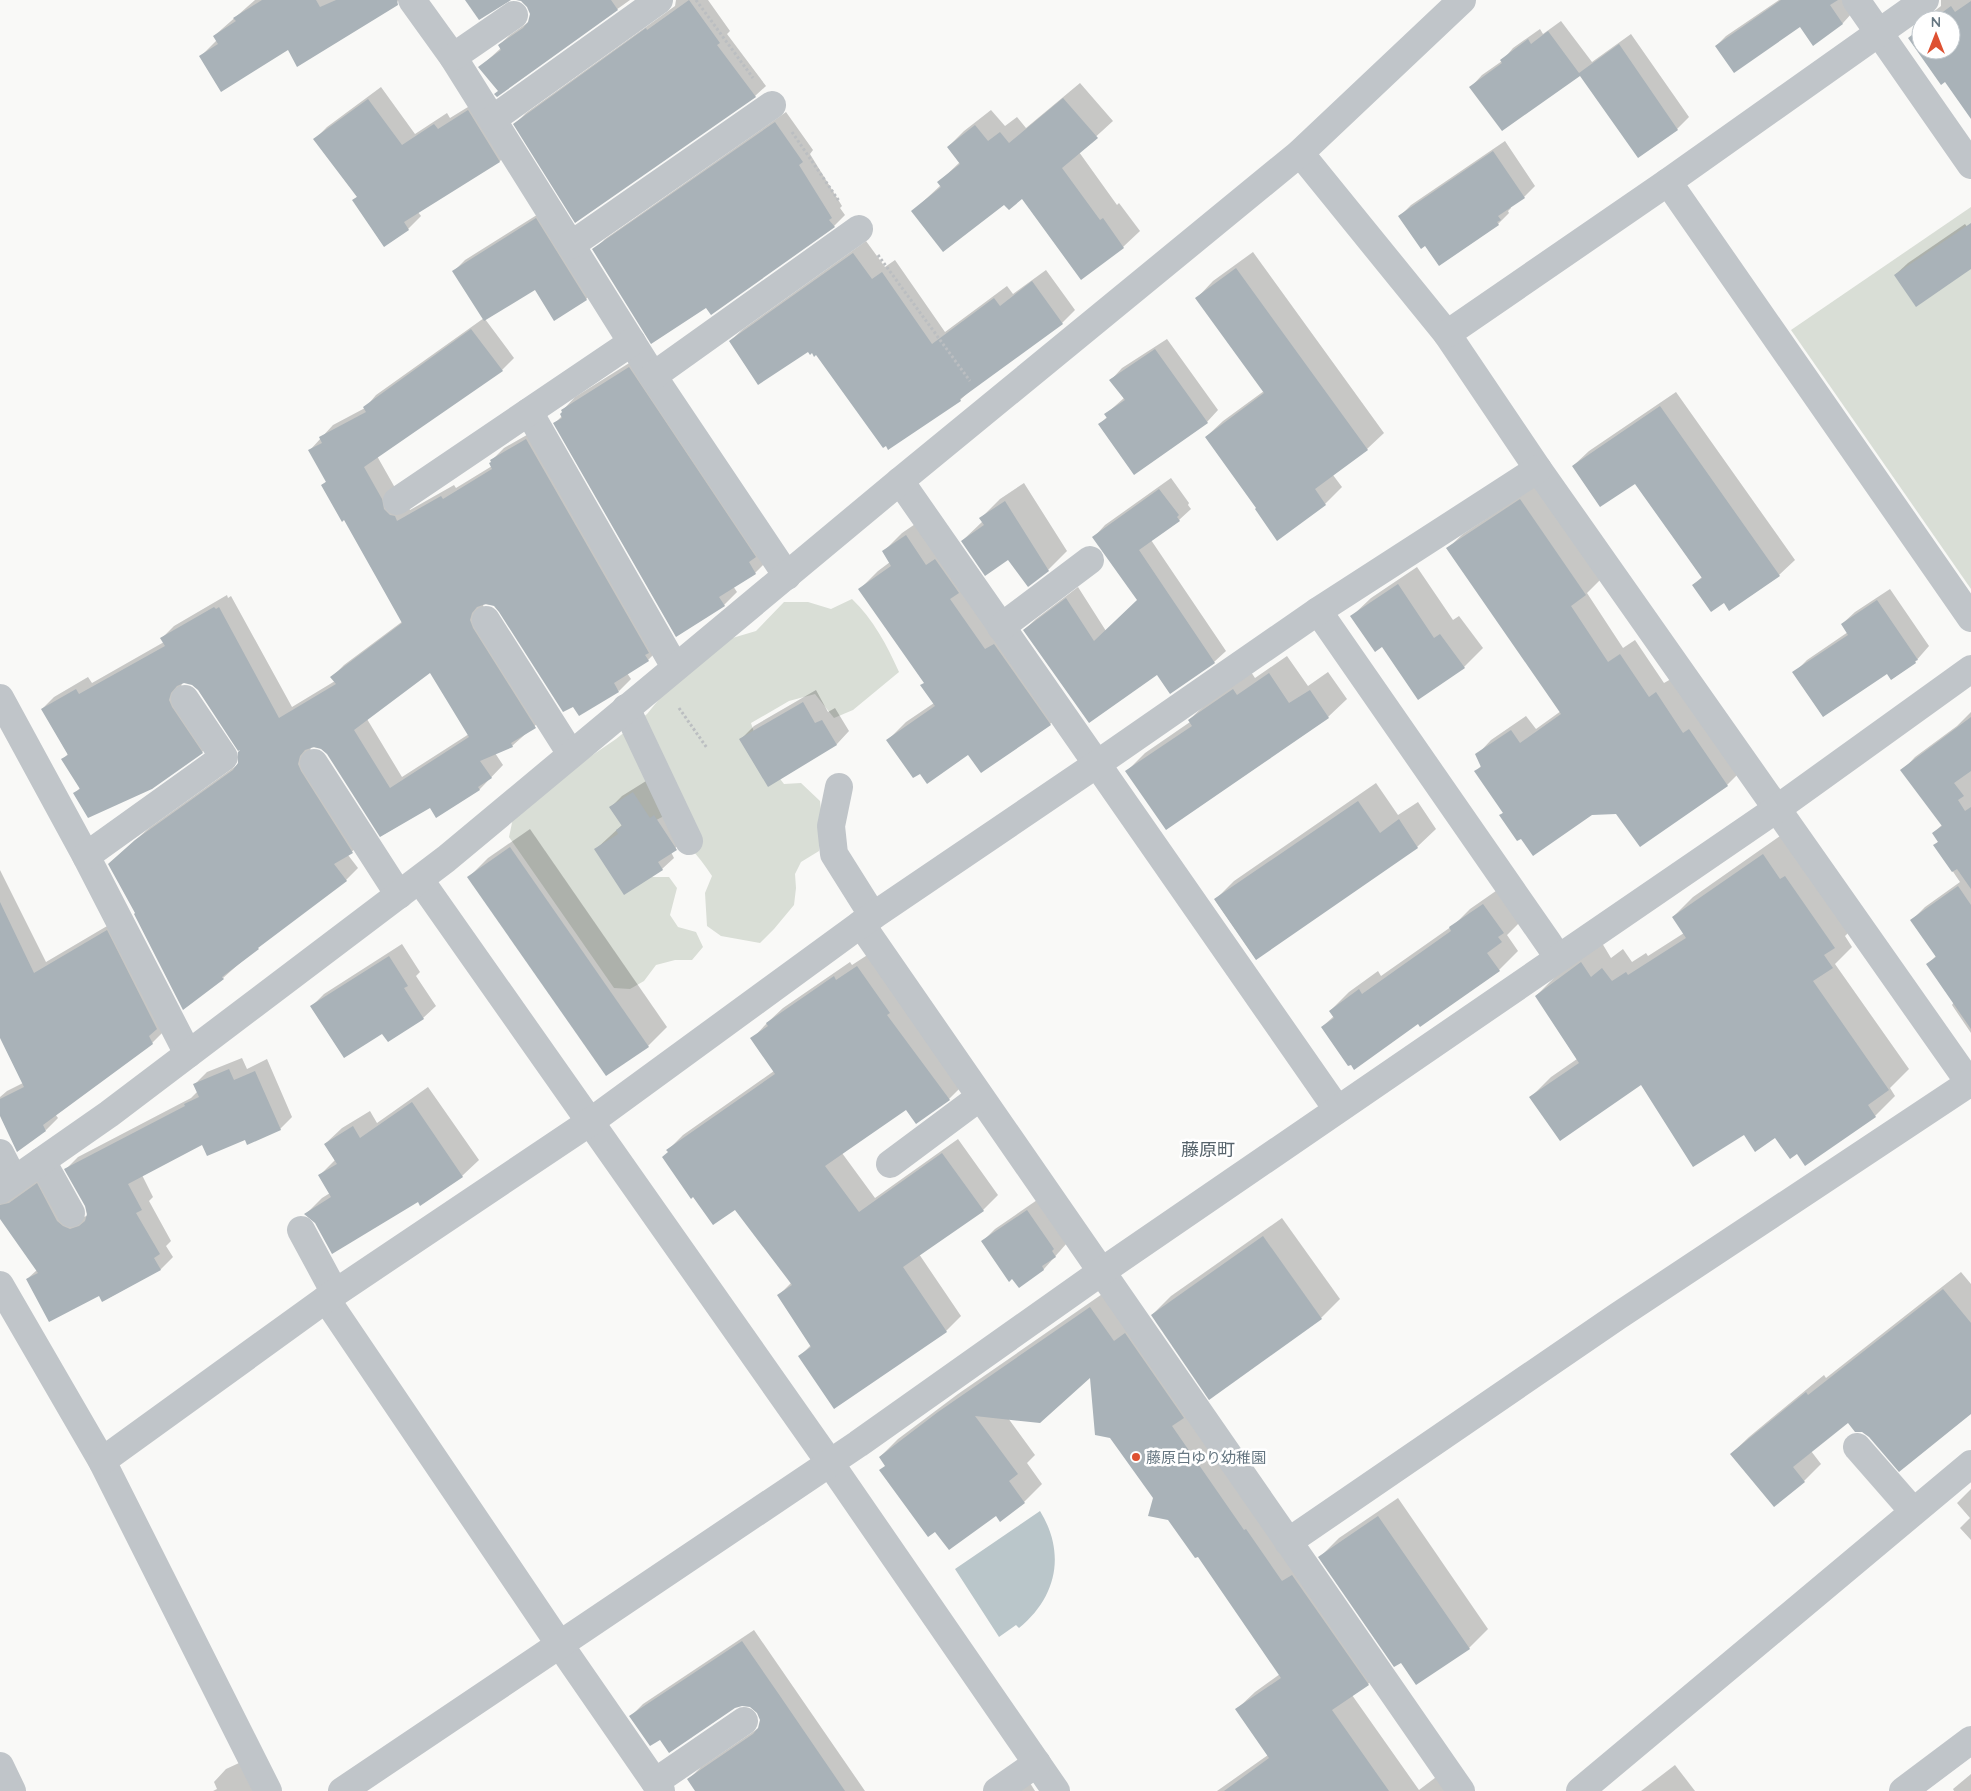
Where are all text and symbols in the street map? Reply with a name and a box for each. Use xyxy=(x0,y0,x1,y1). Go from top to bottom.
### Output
north arrow xyxy=(1911,10,1961,60)
text: N xyxy=(1931,13,1941,31)
district label: 藤原町 xyxy=(1181,1138,1235,1161)
place label: 藤原白ゆり幼稚園 xyxy=(1146,1448,1266,1467)
marker: 藤原白ゆり幼稚園 xyxy=(1130,1451,1142,1463)

